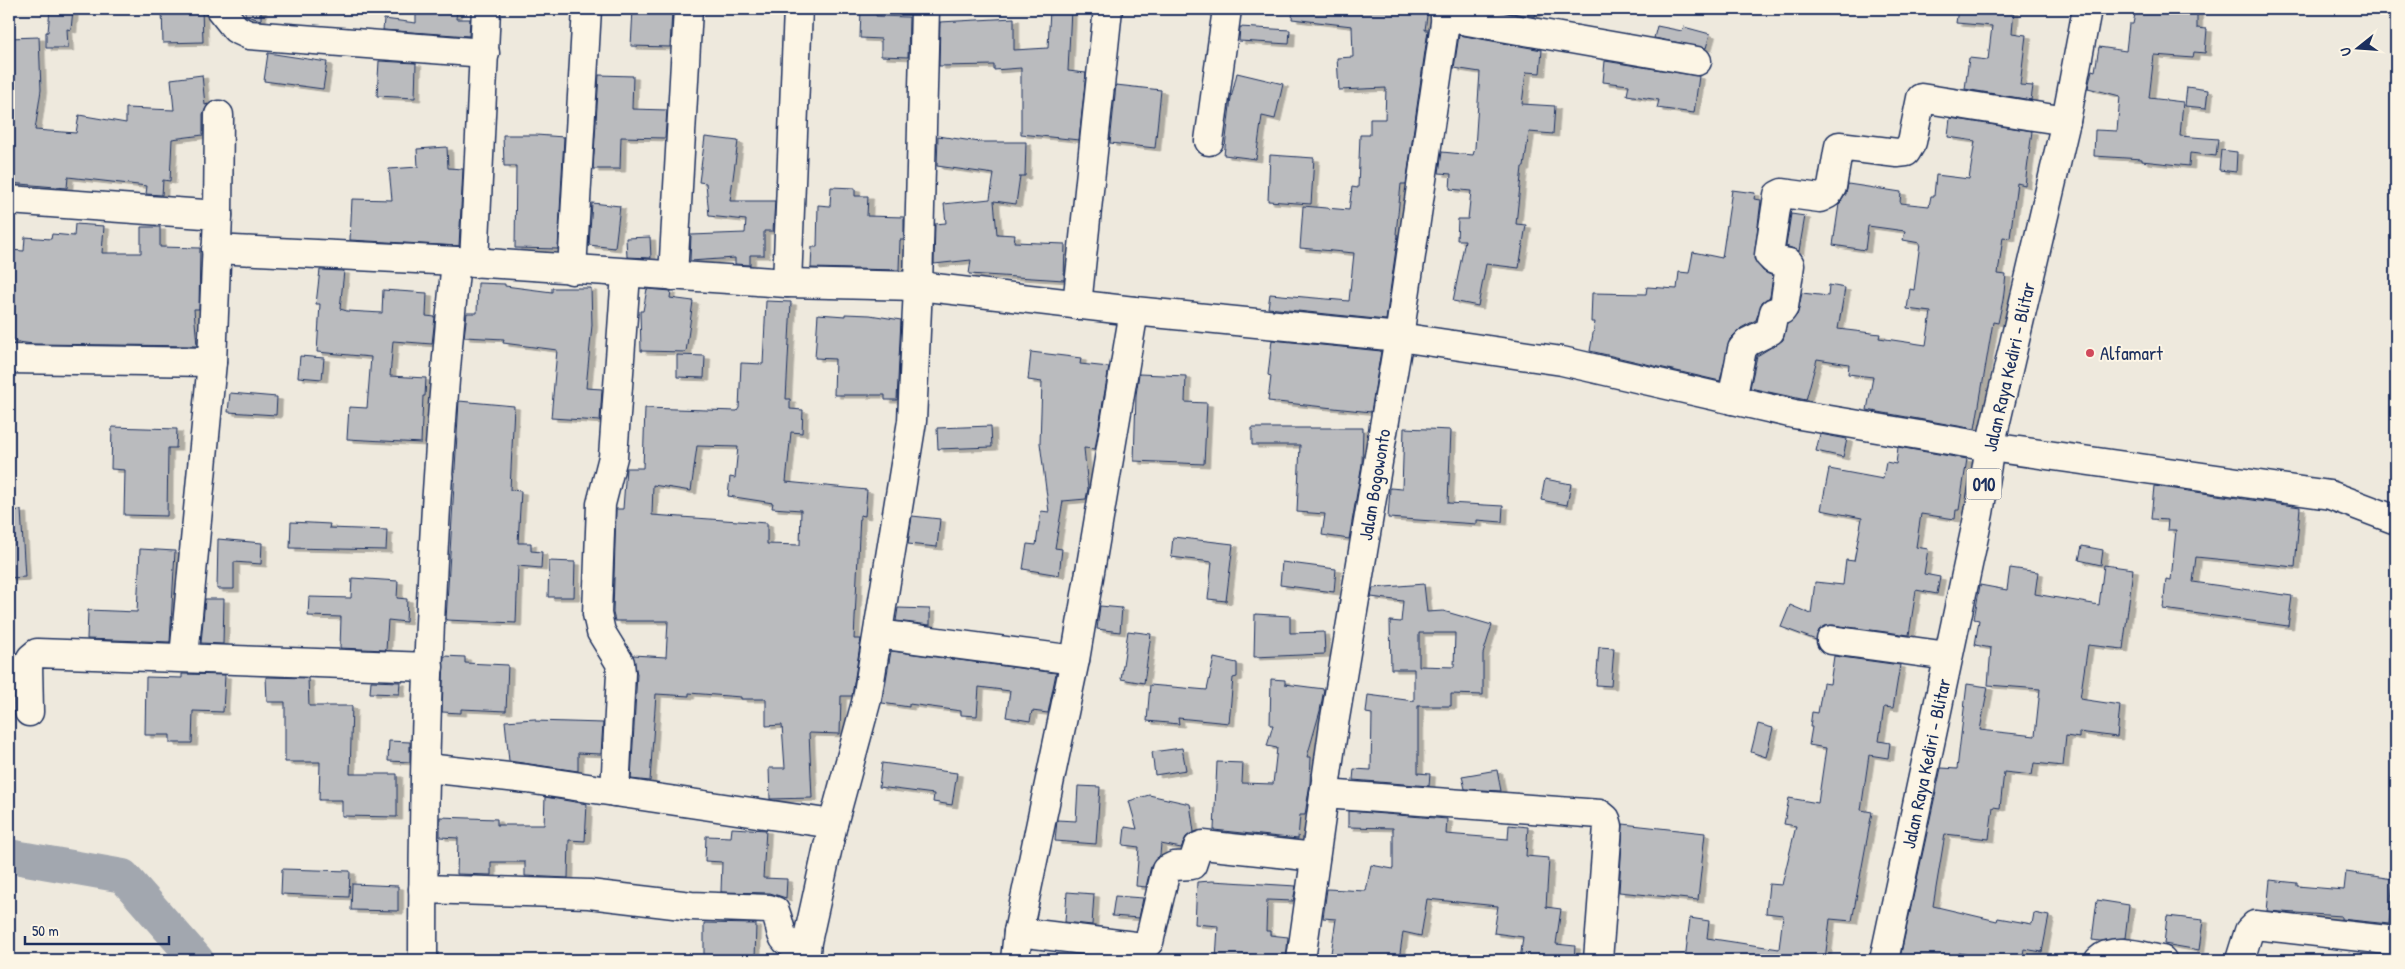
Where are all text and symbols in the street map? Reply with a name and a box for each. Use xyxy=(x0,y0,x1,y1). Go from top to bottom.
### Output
north arrow xyxy=(2332,22,2382,72)
text: U xyxy=(2335,45,2355,58)
street label: Jalan Raya Kediri - Blitar xyxy=(1976,279,2041,454)
place label: Alfamart xyxy=(2100,340,2163,366)
marker: Alfamart xyxy=(2084,347,2096,359)
street label: Jalan Bogowonto xyxy=(1352,427,1396,542)
road number: 010 xyxy=(1966,468,2002,499)
street label: Jalan Raya Kediri - Blitar xyxy=(1895,675,1957,851)
scale bar xyxy=(25,914,169,946)
text: 50 m xyxy=(32,920,59,941)

